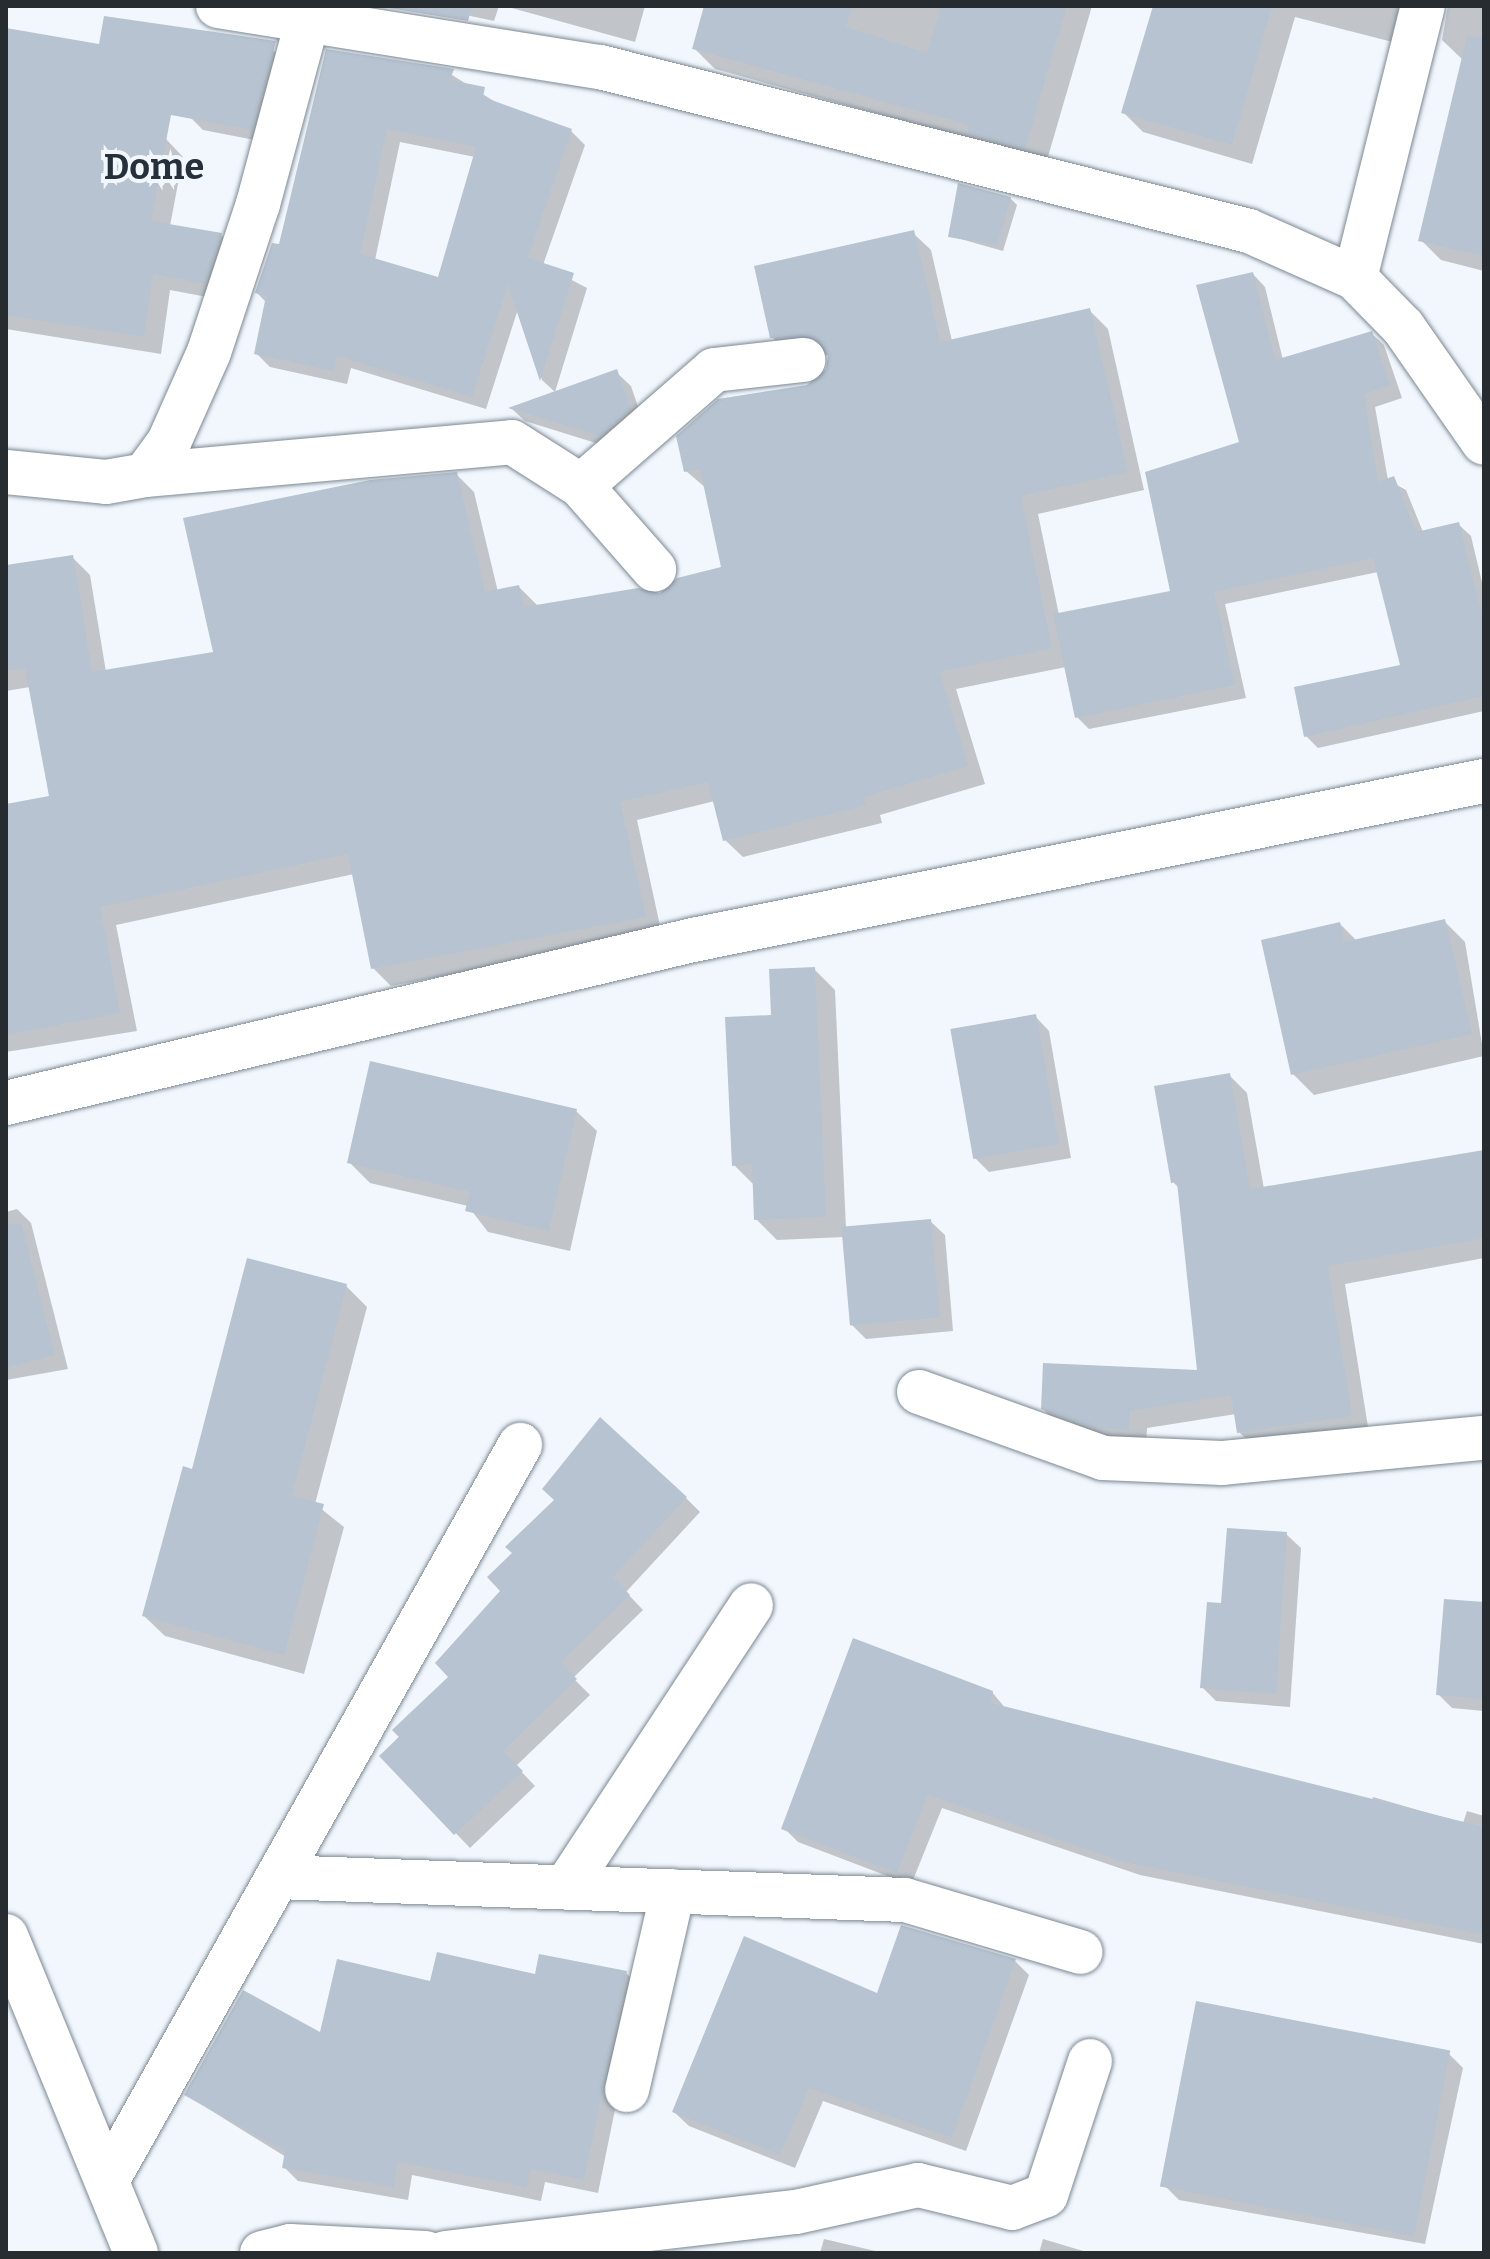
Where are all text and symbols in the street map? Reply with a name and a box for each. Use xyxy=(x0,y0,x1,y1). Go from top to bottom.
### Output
district label: Dome xyxy=(104,146,204,190)

